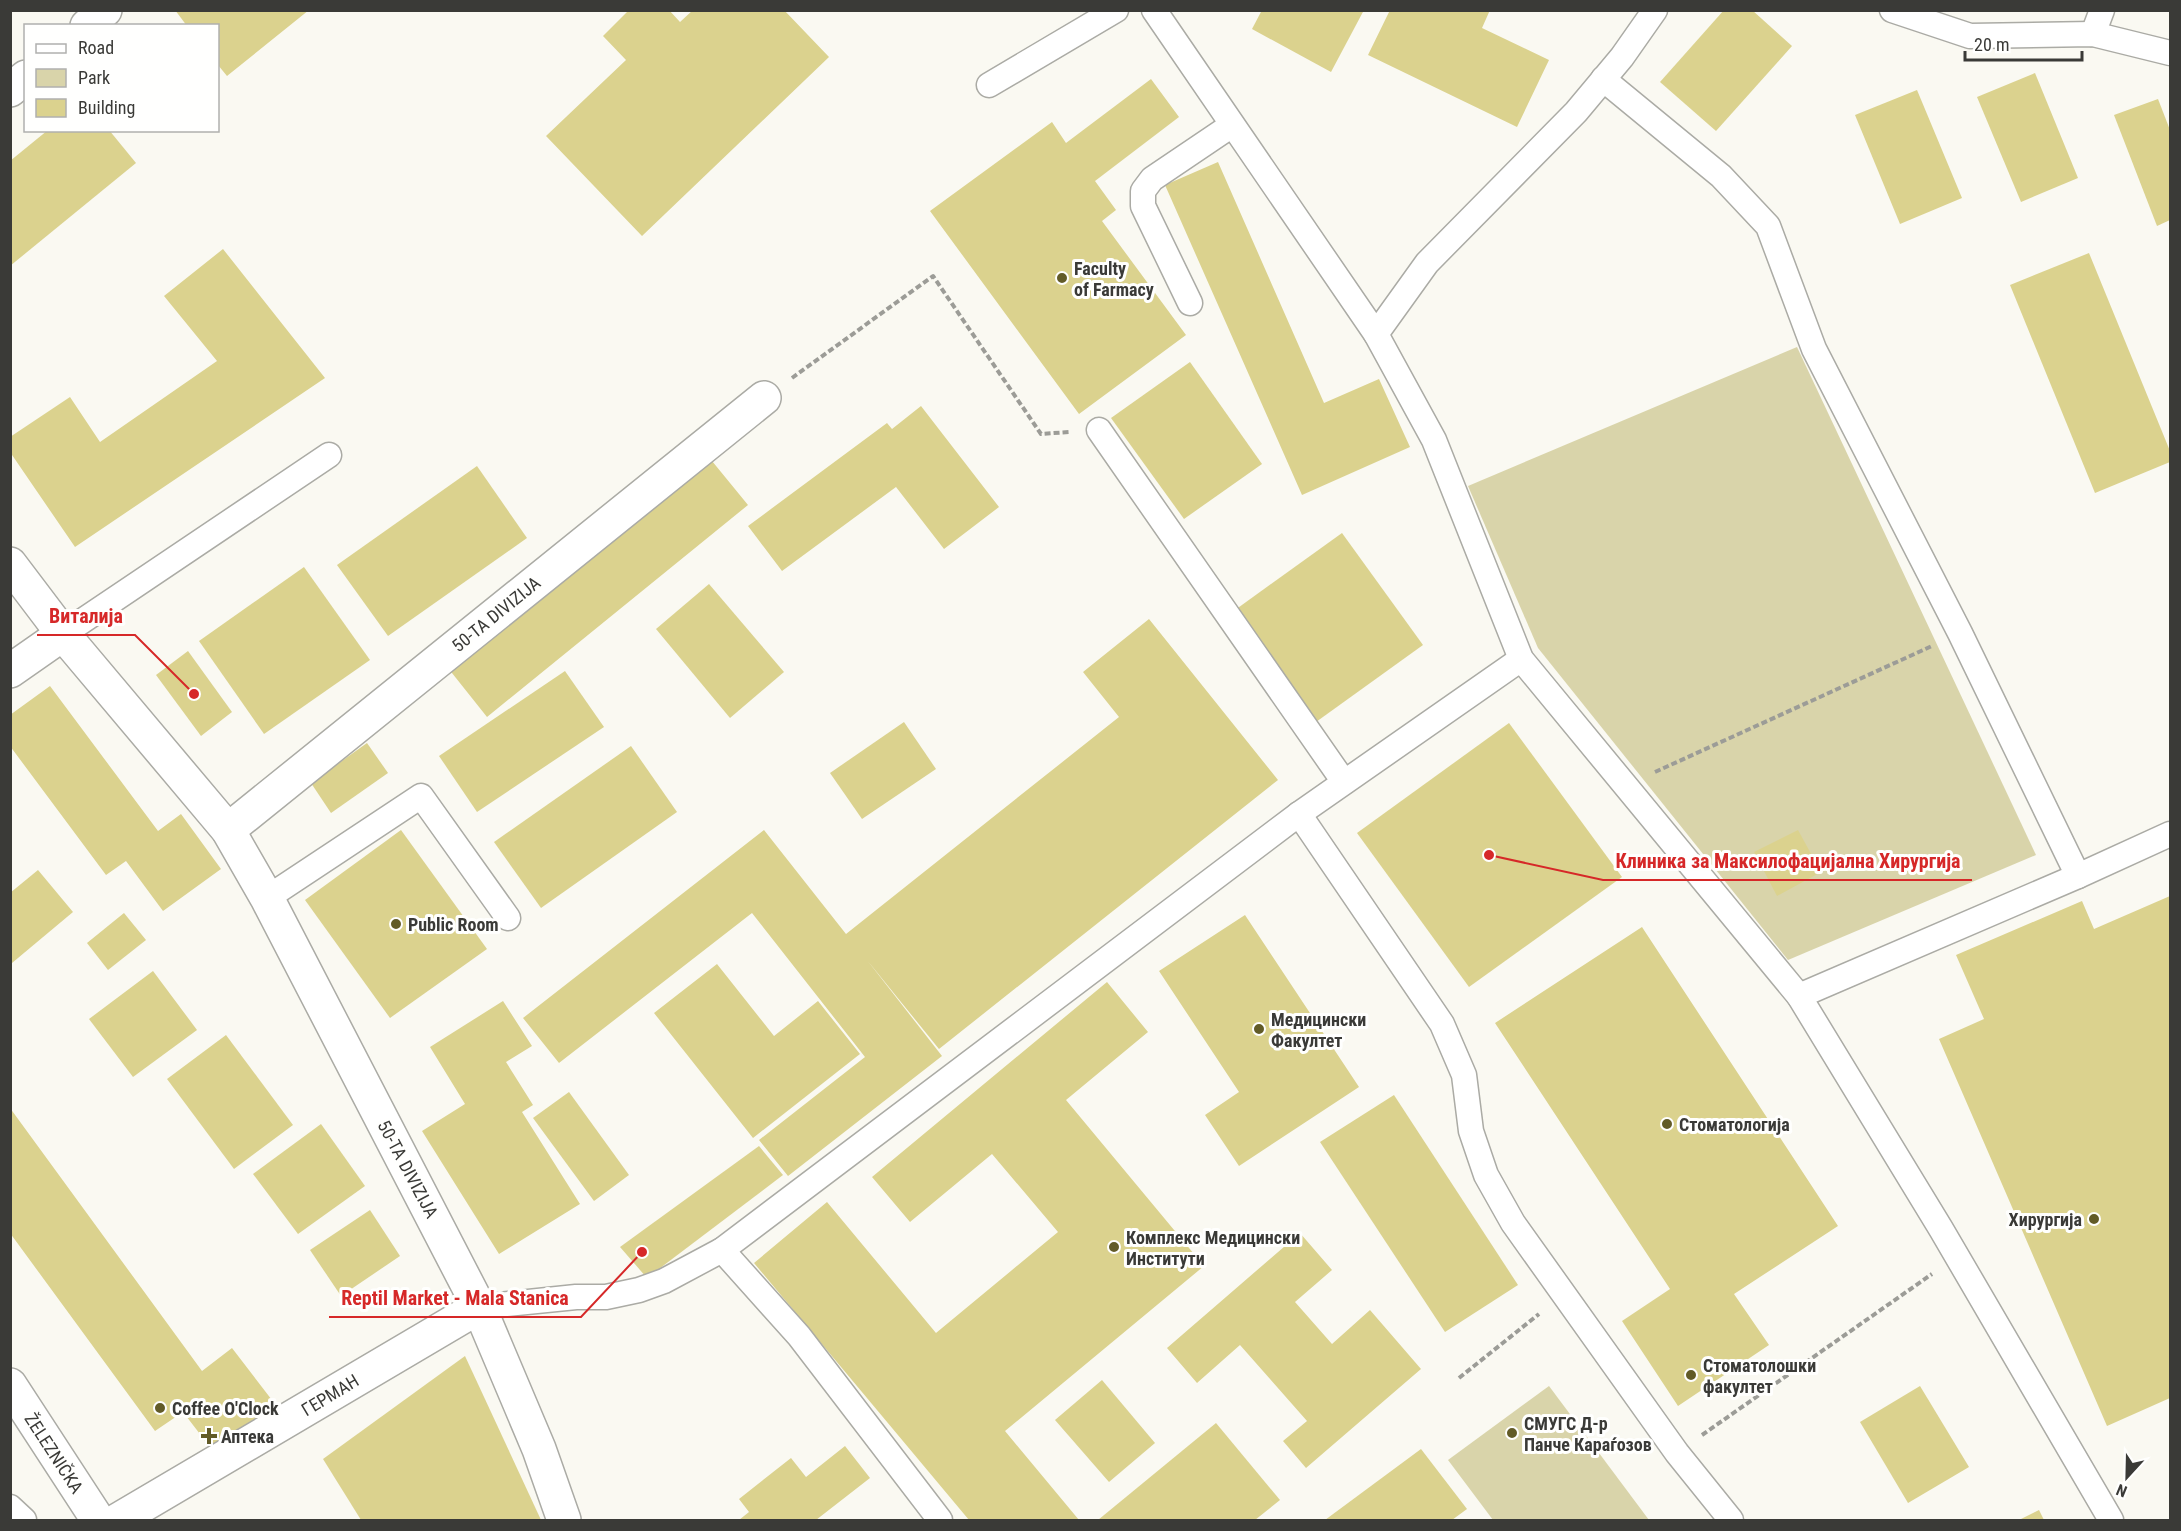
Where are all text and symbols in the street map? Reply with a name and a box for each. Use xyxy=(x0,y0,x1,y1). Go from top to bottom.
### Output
legend xyxy=(24,24,219,132)
scale bar xyxy=(1965,24,2082,62)
text: 20 m xyxy=(1974,34,2009,55)
text: Road xyxy=(78,37,114,58)
text: Park xyxy=(78,67,110,88)
text: Building xyxy=(78,97,135,118)
place label: Faculty of Farmacy xyxy=(1074,258,1154,300)
marker: Faculty of Farmacy xyxy=(1055,271,1069,285)
street label: 50-TA DIVIZIJA xyxy=(448,572,545,656)
callout: Виталија xyxy=(37,597,135,635)
text: Виталија xyxy=(49,604,123,628)
callout: Клиника за Максилофацијална Хирургија xyxy=(1603,842,1972,880)
text: Клиника за Максилофацијална Хирургија xyxy=(1616,849,1960,873)
place label: Public Room xyxy=(408,914,499,935)
marker: Public Room xyxy=(389,917,403,931)
place label: Медицински Факултет xyxy=(1271,1009,1366,1051)
marker: Медицински Факултет xyxy=(1252,1022,1266,1036)
place label: Стоматологија xyxy=(1679,1114,1790,1135)
street label: 50-TA DIVIZIJA xyxy=(373,1117,443,1222)
marker: Стоматологија xyxy=(1660,1117,1674,1131)
place label: Хирургија xyxy=(2009,1209,2082,1230)
marker: Хирургија xyxy=(2087,1212,2101,1226)
place label: Комплекс Медицински Институти xyxy=(1126,1227,1300,1269)
marker: Комплекс Медицински Институти xyxy=(1107,1240,1121,1254)
callout: Reptil Market - Mala Stanica xyxy=(329,1279,581,1317)
text: Reptil Market - Mala Stanica xyxy=(341,1286,569,1310)
place label: Стоматолошки факултет xyxy=(1703,1355,1816,1397)
marker: Стоматолошки факултет xyxy=(1684,1368,1698,1382)
street label: ГЕРМАН xyxy=(298,1370,362,1420)
place label: Coffee O'Clock xyxy=(172,1398,279,1419)
marker: Coffee O'Clock xyxy=(153,1401,167,1415)
street label: ŽELEZNIČKA xyxy=(20,1409,88,1498)
place label: СМУГС Д-р Панче Караѓозов xyxy=(1524,1413,1652,1455)
place label: Аптека xyxy=(221,1426,274,1447)
marker: СМУГС Д-р Панче Караѓозов xyxy=(1505,1426,1519,1440)
marker: Аптека xyxy=(202,1429,216,1443)
north arrow xyxy=(2097,1447,2157,1507)
text: N xyxy=(2113,1480,2130,1501)

